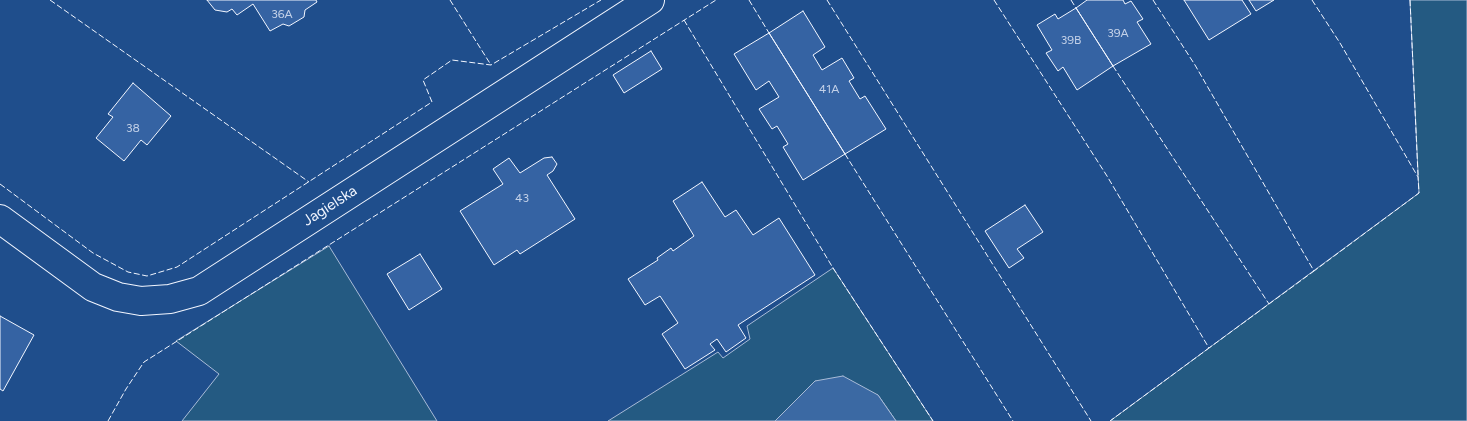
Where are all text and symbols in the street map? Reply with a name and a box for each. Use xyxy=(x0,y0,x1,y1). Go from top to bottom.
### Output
house number: 36A xyxy=(271,7,293,21)
house number: 39A xyxy=(1107,26,1129,40)
house number: 39B xyxy=(1061,33,1081,47)
house number: 41A xyxy=(819,82,839,96)
house number: 38 xyxy=(126,121,140,135)
street label: Jagielska xyxy=(300,182,360,230)
house number: 43 xyxy=(515,191,529,205)

